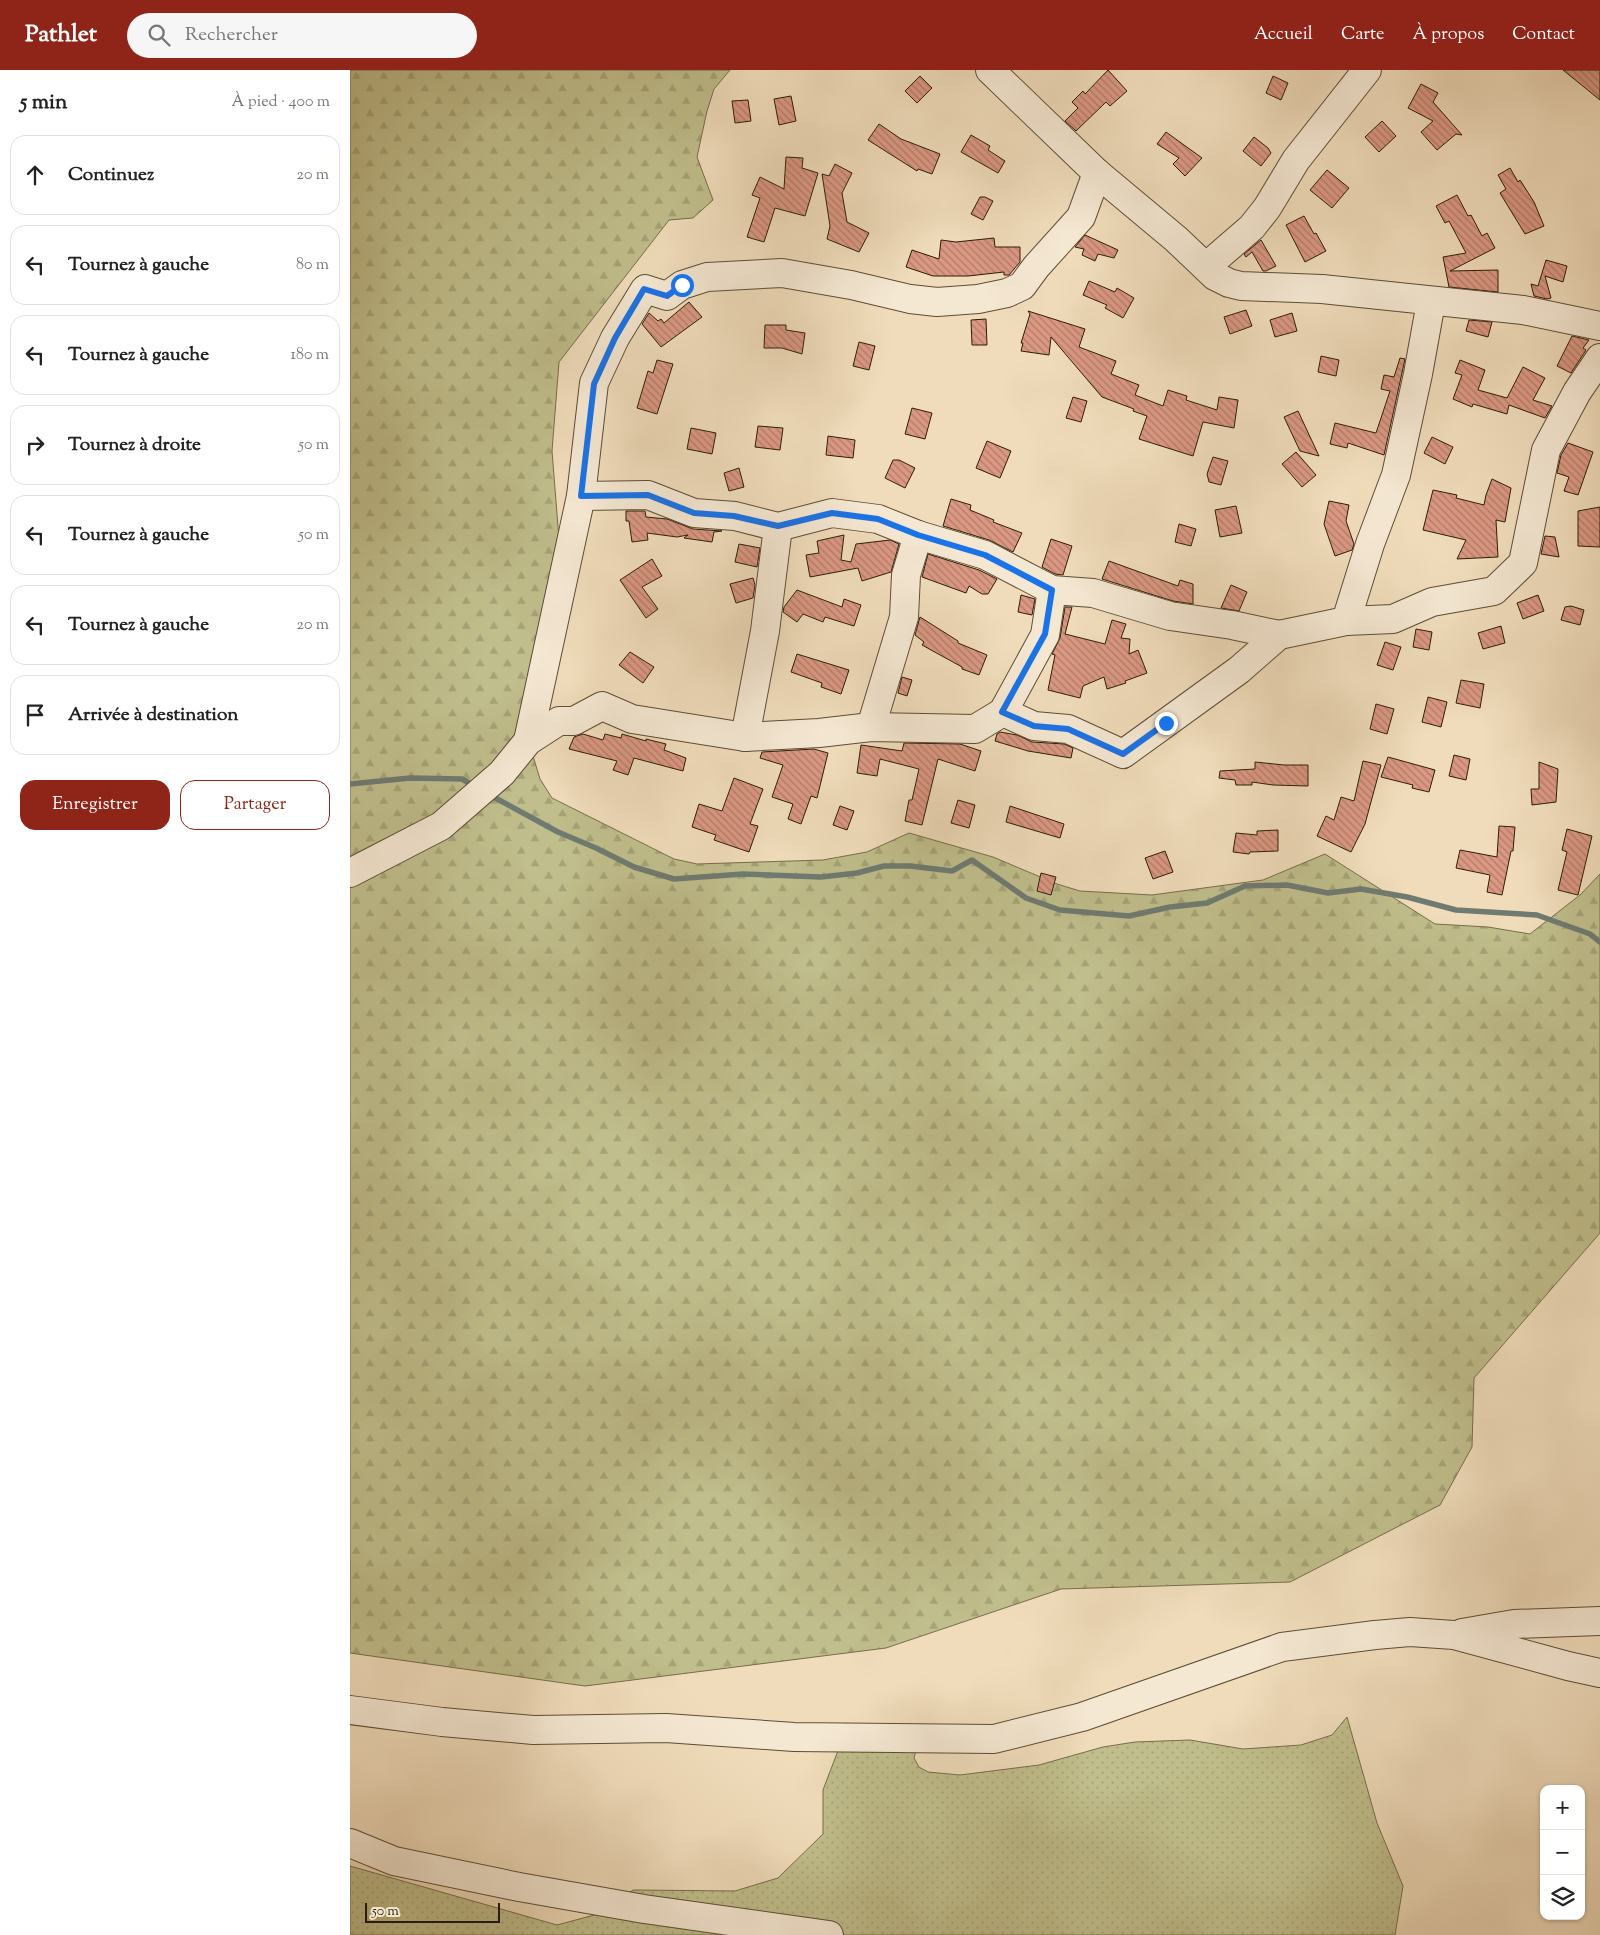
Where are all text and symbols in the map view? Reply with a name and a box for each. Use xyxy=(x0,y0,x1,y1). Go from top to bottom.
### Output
search box xyxy=(127,13,477,58)
text: Pathlet xyxy=(25,18,97,52)
icon: search xyxy=(145,21,173,49)
text: Rechercher xyxy=(185,22,278,49)
text: Accueil xyxy=(1254,22,1313,48)
text: Carte xyxy=(1341,22,1385,48)
text: À propos xyxy=(1413,22,1484,48)
text: Contact xyxy=(1512,22,1575,48)
text: 5 min xyxy=(20,88,67,118)
text: À pied · 400 m xyxy=(231,91,330,114)
icon: ahead xyxy=(21,161,49,189)
text: Continuez xyxy=(68,162,154,189)
text: 20 m xyxy=(296,164,329,187)
icon: left xyxy=(21,251,49,279)
text: Tournez à gauche xyxy=(68,252,209,279)
text: 80 m xyxy=(296,254,329,277)
route start xyxy=(671,274,694,297)
icon: left xyxy=(21,341,49,369)
text: Tournez à gauche xyxy=(68,342,209,369)
text: 180 m xyxy=(290,344,329,367)
icon: right xyxy=(21,431,49,459)
text: Tournez à droite xyxy=(68,432,201,459)
text: 50 m xyxy=(298,434,329,457)
icon: left xyxy=(21,521,49,549)
text: Tournez à gauche xyxy=(68,522,209,549)
text: 50 m xyxy=(298,524,329,547)
icon: left xyxy=(21,611,49,639)
text: Tournez à gauche xyxy=(68,612,209,639)
text: 20 m xyxy=(296,614,329,637)
icon: arrive xyxy=(21,701,49,729)
text: Arrivée à destination xyxy=(68,702,239,729)
route end xyxy=(1155,712,1178,735)
button: Enregistrer xyxy=(20,780,170,830)
button: Partager xyxy=(180,780,330,830)
map controls xyxy=(1540,1785,1585,1920)
button: + xyxy=(1540,1785,1585,1830)
button: − xyxy=(1540,1830,1585,1875)
button: layers xyxy=(1540,1875,1585,1920)
scale bar xyxy=(365,1900,500,1923)
text: 50 m xyxy=(372,1902,399,1922)

